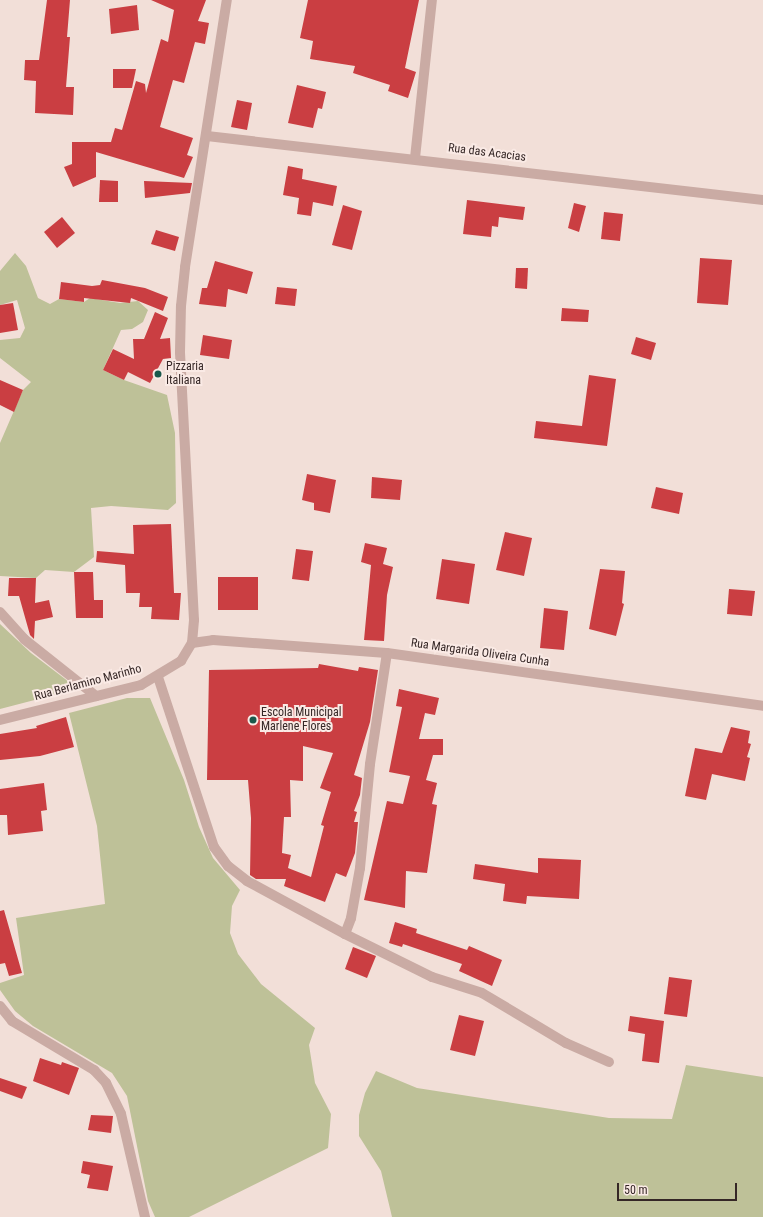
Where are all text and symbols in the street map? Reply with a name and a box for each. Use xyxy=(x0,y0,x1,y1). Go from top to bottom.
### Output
street label: Rua das Acacias xyxy=(447,141,527,165)
place label: Pizzaria Italiana xyxy=(166,360,204,388)
marker: Pizzaria Italiana xyxy=(153,369,163,379)
street label: Rua Margarida Oliveira Cunha xyxy=(410,636,550,670)
street label: Rua Berlamino Marinho xyxy=(33,662,143,704)
place label: Escola Municipal Marlene Flores xyxy=(261,706,341,734)
marker: Escola Municipal Marlene Flores xyxy=(248,715,258,725)
scale bar xyxy=(619,1175,739,1201)
text: 50 m xyxy=(624,1183,648,1197)

